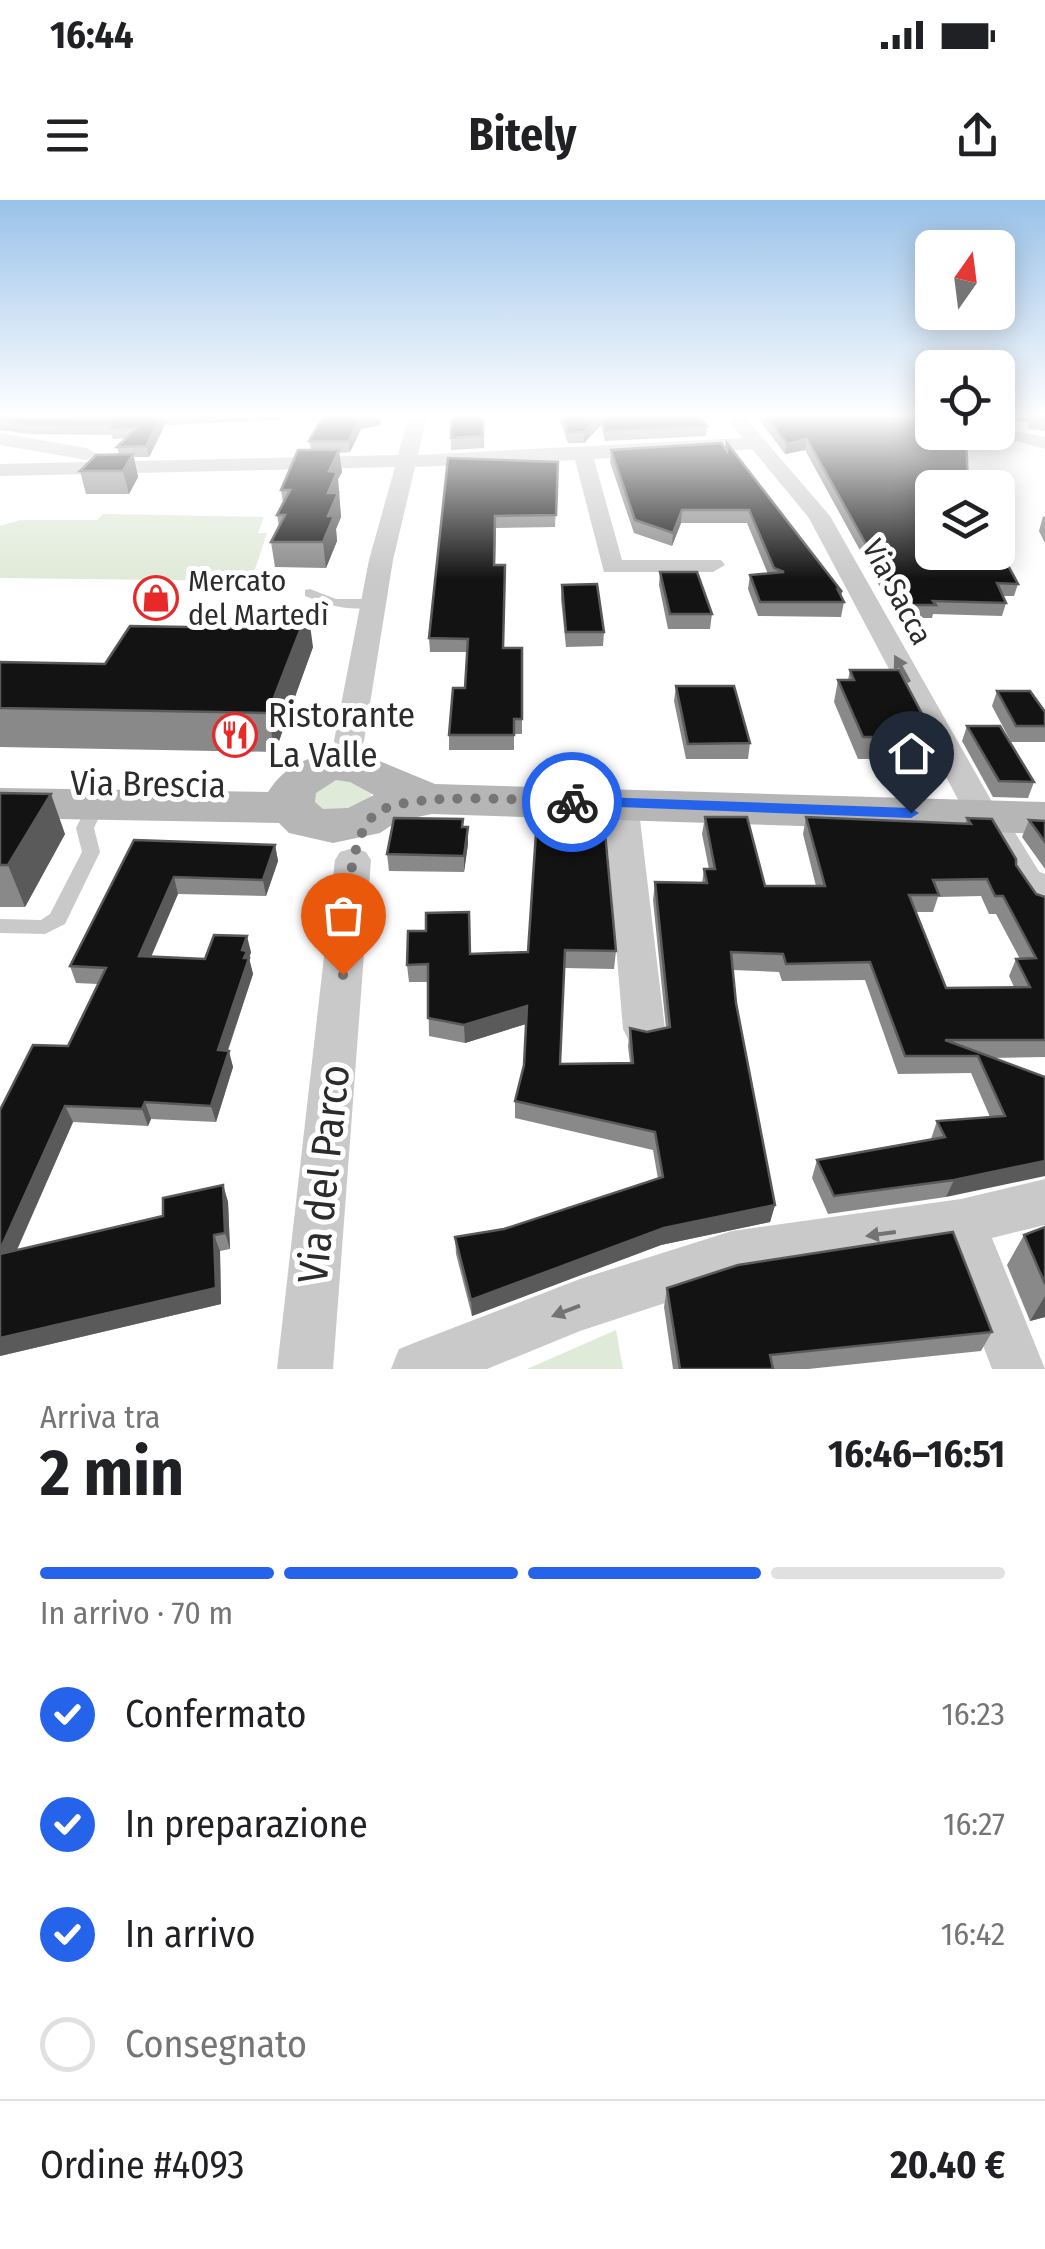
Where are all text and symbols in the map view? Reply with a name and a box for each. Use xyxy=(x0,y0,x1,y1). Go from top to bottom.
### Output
text: 16:44 xyxy=(50,12,134,58)
icon: menu xyxy=(40,108,95,163)
text: Bitely xyxy=(469,108,576,162)
icon: share xyxy=(950,108,1005,163)
north arrow xyxy=(915,230,1015,330)
map controls xyxy=(915,230,1015,570)
button: locate xyxy=(915,350,1015,450)
button: layers xyxy=(915,470,1015,570)
street label: Via Sacca xyxy=(854,533,940,651)
place label: Mercato del Martedì xyxy=(188,563,329,633)
shop icon: Mercato del Martedì xyxy=(133,575,179,621)
one-way arrow xyxy=(893,655,910,684)
place label: Ristorante La Valle xyxy=(268,694,415,776)
pin xyxy=(869,711,954,814)
restaurant icon: Ristorante La Valle xyxy=(212,712,258,758)
icon: home xyxy=(884,726,939,781)
courier xyxy=(522,752,622,852)
street label: Via Brescia xyxy=(70,762,226,806)
icon: bike xyxy=(545,775,600,830)
pin xyxy=(301,873,386,976)
icon: bag xyxy=(316,888,371,943)
street label: Via del Parco xyxy=(288,1062,360,1286)
one-way arrow xyxy=(865,1226,896,1242)
one-way arrow xyxy=(551,1303,581,1319)
text: Arriva tra xyxy=(40,1398,161,1436)
text: 16:46–16:51 xyxy=(828,1431,1005,1477)
text: 2 min xyxy=(40,1434,184,1512)
text: In arrivo · 70 m xyxy=(40,1594,233,1632)
icon: check xyxy=(40,1687,95,1742)
text: Confermato xyxy=(125,1691,307,1737)
text: 16:23 xyxy=(941,1695,1005,1733)
icon: check xyxy=(40,1797,95,1852)
text: In preparazione xyxy=(125,1801,368,1847)
text: 16:27 xyxy=(943,1805,1005,1843)
icon: check xyxy=(40,1907,95,1962)
text: In arrivo xyxy=(125,1911,255,1957)
text: 16:42 xyxy=(941,1915,1005,1953)
text: Consegnato xyxy=(125,2021,307,2067)
text: Ordine #4093 xyxy=(40,2142,244,2188)
text: 20.40 € xyxy=(890,2142,1005,2188)

